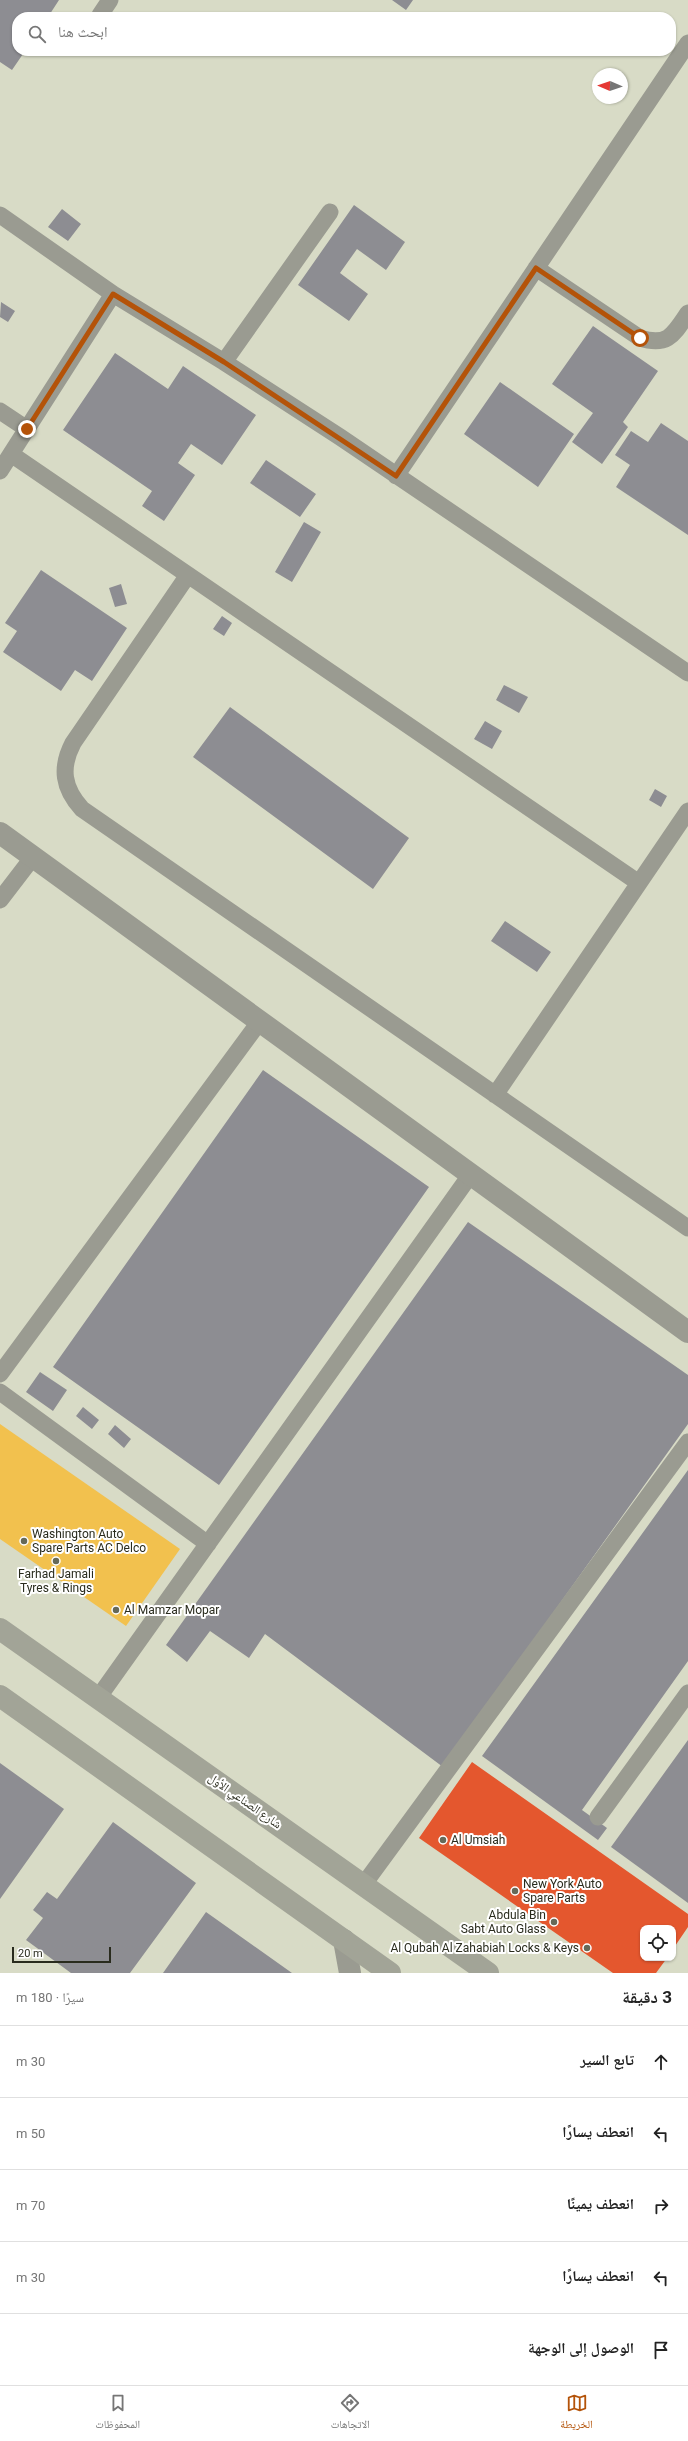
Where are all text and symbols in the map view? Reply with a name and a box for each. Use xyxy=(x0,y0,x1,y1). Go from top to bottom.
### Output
search box xyxy=(12,12,676,56)
icon: search xyxy=(26,23,48,45)
text: ابحث هنا xyxy=(58,23,107,41)
north arrow xyxy=(592,68,628,104)
route start xyxy=(631,329,649,347)
route end xyxy=(18,420,36,438)
place label: Washington Auto Spare Parts AC Delco xyxy=(32,1527,146,1555)
marker: Washington Auto Spare Parts AC Delco xyxy=(19,1536,29,1546)
marker: Farhad Jamali Tyres & Rings xyxy=(51,1556,61,1566)
place label: Farhad Jamali Tyres & Rings xyxy=(18,1567,94,1595)
place label: Al Mamzar Mopar xyxy=(124,1603,219,1617)
marker: Al Mamzar Mopar xyxy=(111,1605,121,1615)
street label: شارع الصناعي الأول xyxy=(204,1771,284,1834)
place label: Al Umsiah xyxy=(451,1833,505,1847)
marker: Al Umsiah xyxy=(438,1835,448,1845)
place label: New York Auto Spare Parts xyxy=(523,1877,602,1905)
marker: New York Auto Spare Parts xyxy=(510,1886,520,1896)
place label: Abdula Bin Sabt Auto Glass xyxy=(461,1908,546,1936)
marker: Abdula Bin Sabt Auto Glass xyxy=(549,1917,559,1927)
map controls xyxy=(640,1925,676,1961)
button: locate xyxy=(640,1925,676,1961)
place label: Al Qubah Al Zahabiah Locks & Keys xyxy=(390,1941,579,1955)
marker: Al Qubah Al Zahabiah Locks & Keys xyxy=(582,1943,592,1953)
scale bar xyxy=(12,1945,111,1964)
text: 20 m xyxy=(18,1947,43,1960)
text: 3 دقيقة xyxy=(622,1987,672,2007)
text: سيرًا · 180 m xyxy=(16,1990,84,2005)
text: تابع السير xyxy=(580,2051,634,2069)
icon: ahead xyxy=(650,2051,672,2073)
text: 30 m xyxy=(16,2054,45,2069)
text: انعطف يسارًا xyxy=(562,2123,634,2141)
icon: left xyxy=(650,2123,672,2145)
text: 50 m xyxy=(16,2126,45,2141)
text: انعطف يمينًا xyxy=(567,2195,634,2213)
icon: right xyxy=(650,2195,672,2217)
text: 70 m xyxy=(16,2198,45,2213)
text: انعطف يسارًا xyxy=(562,2267,634,2285)
icon: left xyxy=(650,2267,672,2289)
text: 30 m xyxy=(16,2270,45,2285)
text: الوصول إلى الوجهة xyxy=(528,2339,634,2357)
icon: arrive xyxy=(650,2339,672,2361)
tab: المحفوظات xyxy=(95,2392,140,2435)
tab: الاتجاهات xyxy=(331,2392,370,2435)
tab: الخريطة xyxy=(560,2392,593,2435)

